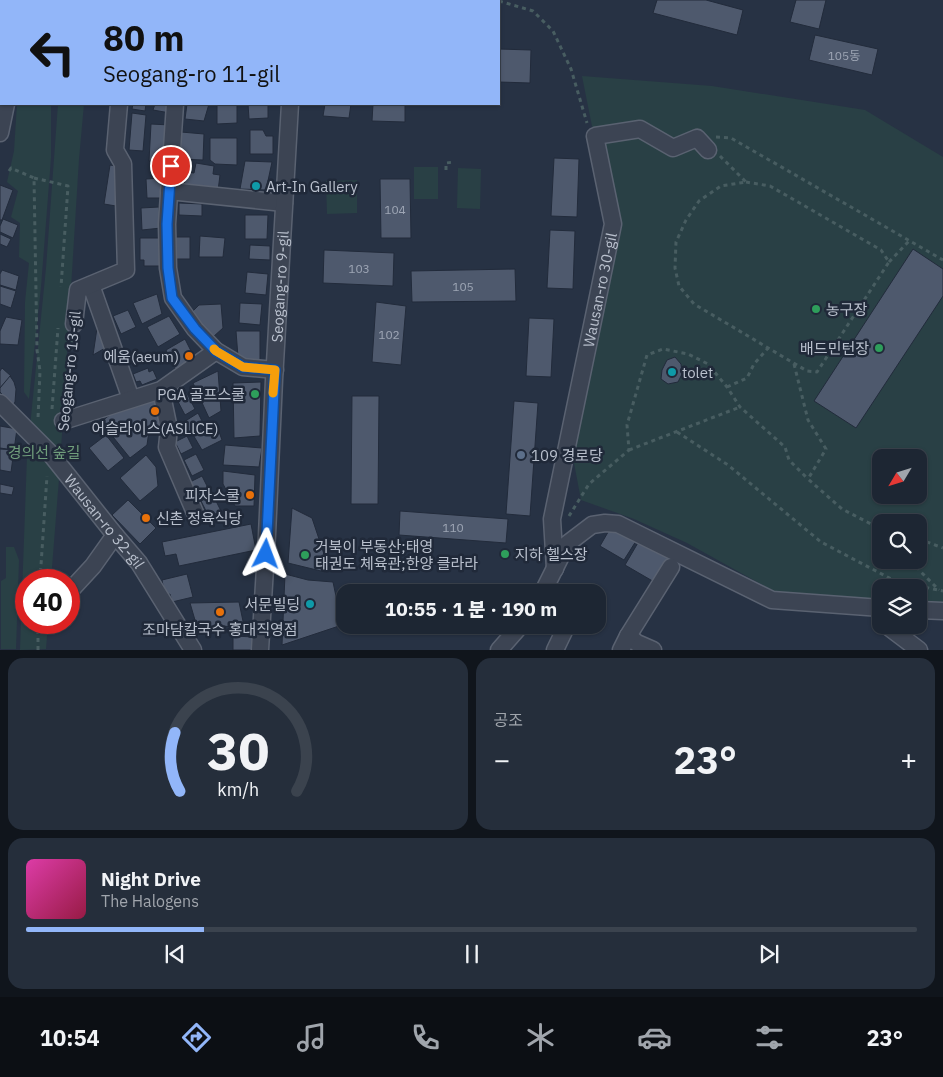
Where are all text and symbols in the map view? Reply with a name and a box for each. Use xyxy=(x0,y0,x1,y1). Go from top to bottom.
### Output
text: 80 m xyxy=(103,15,185,61)
icon: left xyxy=(20,20,85,85)
house number: 105동 xyxy=(828,48,860,63)
text: Seogang-ro 11-gil xyxy=(103,59,280,88)
pin xyxy=(150,145,192,187)
icon: arrive xyxy=(157,152,185,180)
place label: Art-In Gallery xyxy=(266,177,358,196)
marker: Art-In Gallery xyxy=(250,180,262,192)
house number: 104 xyxy=(384,202,406,217)
street label: Seogang-ro 9-gil xyxy=(267,230,292,343)
street label: Wausan-ro 30-gil xyxy=(578,231,620,349)
house number: 103 xyxy=(348,261,370,276)
house number: 105 xyxy=(452,279,474,294)
place label: 농구장 xyxy=(826,300,868,319)
marker: 농구장 xyxy=(810,303,822,315)
street label: Seogang-ro 13-gil xyxy=(53,310,85,432)
house number: 102 xyxy=(378,327,400,342)
place label: 배드민턴장 xyxy=(800,339,869,358)
marker: 배드민턴장 xyxy=(873,342,885,354)
place label: 에움(aeum) xyxy=(103,347,179,366)
marker: 에움(aeum) xyxy=(183,350,195,362)
place label: tolet xyxy=(682,363,713,382)
marker: tolet xyxy=(666,366,678,378)
place label: PGA 골프스쿨 xyxy=(157,385,245,404)
marker: PGA 골프스쿨 xyxy=(249,388,261,400)
marker: 어슬라이스(ASLlCE) xyxy=(149,405,161,417)
place label: 어슬라이스(ASLlCE) xyxy=(91,419,219,438)
park label: 경의선 숲길 xyxy=(8,443,80,462)
place label: 109 경로당 xyxy=(531,446,603,465)
marker: 109 경로당 xyxy=(515,449,527,461)
north arrow xyxy=(872,449,928,504)
map controls xyxy=(872,449,927,634)
street label: Wausan-ro 32-gil xyxy=(60,470,149,572)
place label: 피자스쿨 xyxy=(185,486,240,505)
marker: 피자스쿨 xyxy=(244,489,256,501)
place label: 신촌 정육식당 xyxy=(156,509,243,528)
marker: 신촌 정육식당 xyxy=(140,512,152,524)
button: search xyxy=(872,514,927,569)
house number: 110 xyxy=(442,520,464,535)
position arrow xyxy=(239,527,291,579)
place label: 거북이 부동산;태영 태권도 체육관;한양 클라라 xyxy=(315,537,478,573)
place label: 지하 헬스장 xyxy=(515,545,588,564)
marker: 지하 헬스장 xyxy=(499,548,511,560)
marker: 거북이 부동산;태영 태권도 체육관;한양 클라라 xyxy=(299,549,311,561)
speed limit sign: 40 xyxy=(15,569,80,634)
button: layers xyxy=(872,579,927,634)
place label: 서문빌딩 xyxy=(245,595,300,614)
text: 10:55 · 1 분 · 190 m xyxy=(385,597,557,621)
marker: 서문빌딩 xyxy=(304,598,316,610)
marker: 조마담칼국수 홍대직영점 xyxy=(214,606,226,618)
place label: 조마담칼국수 홍대직영점 xyxy=(142,620,298,639)
text: 공조 xyxy=(494,710,523,730)
text: 30 xyxy=(207,717,269,784)
text: 23° xyxy=(674,735,737,784)
text: − xyxy=(494,741,510,778)
text: + xyxy=(900,741,917,778)
text: km/h xyxy=(217,778,259,801)
text: Night Drive xyxy=(101,867,201,891)
text: The Halogens xyxy=(101,891,199,911)
icon: previous xyxy=(161,940,189,968)
icon: pause xyxy=(458,940,486,968)
icon: next xyxy=(755,940,783,968)
icon: directions xyxy=(179,1020,214,1055)
icon: music xyxy=(294,1020,329,1055)
icon: phone xyxy=(408,1020,443,1055)
icon: climate xyxy=(523,1020,558,1055)
icon: car xyxy=(637,1020,672,1055)
icon: filters xyxy=(752,1020,787,1055)
text: 10:54 xyxy=(40,1023,100,1052)
text: 23° xyxy=(866,1023,903,1052)

